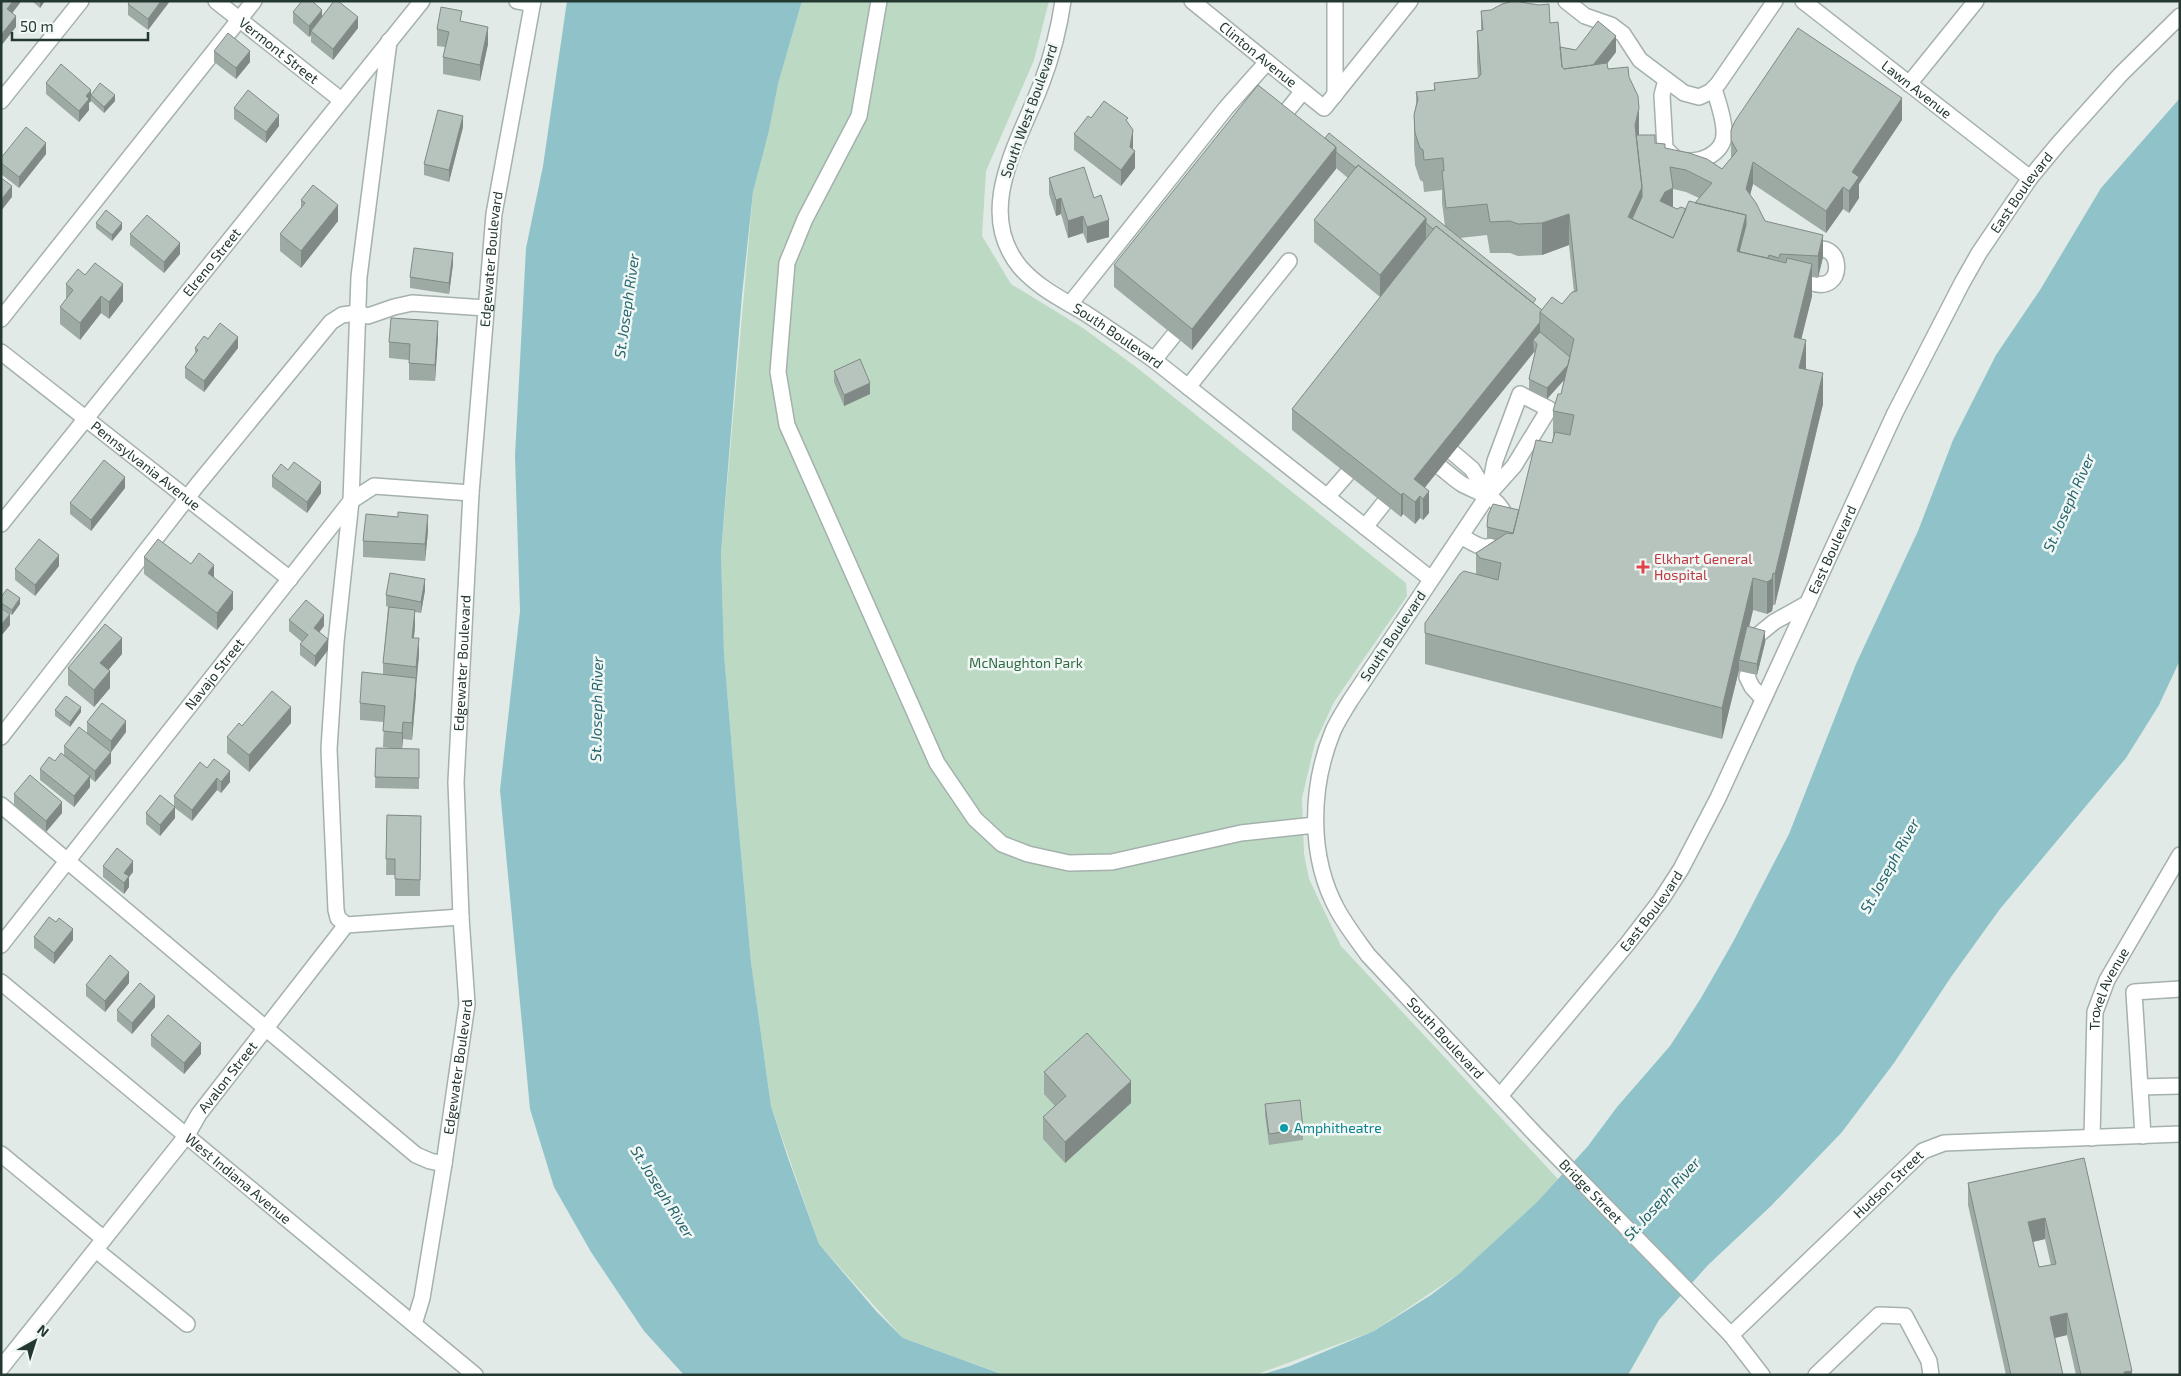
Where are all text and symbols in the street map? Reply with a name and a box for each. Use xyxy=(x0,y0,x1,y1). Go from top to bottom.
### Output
scale bar xyxy=(12,10,149,42)
street label: Vermont Street xyxy=(236,14,322,87)
text: 50 m xyxy=(20,17,54,35)
street label: Clinton Avenue xyxy=(1216,18,1301,91)
street label: South West Boulevard xyxy=(996,42,1061,180)
street label: Lawn Avenue xyxy=(1878,57,1955,122)
street label: East Boulevard xyxy=(1986,148,2056,236)
street label: Edgewater Boulevard xyxy=(476,190,506,328)
street label: Elreno Street xyxy=(179,224,244,300)
water label: St. Joseph River xyxy=(610,251,642,359)
street label: South Boulevard xyxy=(1070,299,1167,372)
street label: Pennsylvania Avenue xyxy=(88,417,204,513)
water label: St. Joseph River xyxy=(2038,450,2098,554)
street label: East Boulevard xyxy=(1804,502,1859,597)
place label: Elkhart General Hospital xyxy=(1654,550,1753,583)
marker: Elkhart General Hospital xyxy=(1636,560,1650,574)
street label: South Boulevard xyxy=(1356,587,1429,684)
street label: Edgewater Boulevard xyxy=(450,594,474,732)
street label: Navajo Street xyxy=(181,635,248,713)
park label: McNaughton Park xyxy=(969,654,1083,671)
water label: St. Joseph River xyxy=(586,655,606,762)
water label: St. Joseph River xyxy=(1856,814,1923,916)
street label: East Boulevard xyxy=(1616,867,1686,955)
street label: Troxel Avenue xyxy=(2086,944,2132,1030)
street label: South Boulevard xyxy=(1404,994,1488,1082)
street label: Edgewater Boulevard xyxy=(439,999,475,1136)
street label: Avalon Street xyxy=(194,1038,260,1116)
place label: Amphitheatre xyxy=(1294,1119,1382,1136)
marker: Amphitheatre xyxy=(1278,1122,1290,1134)
street label: West Indiana Avenue xyxy=(182,1129,295,1227)
water label: St. Joseph River xyxy=(627,1142,699,1242)
street label: Hudson Street xyxy=(1849,1146,1927,1221)
water label: St. Joseph River xyxy=(1619,1152,1704,1243)
street label: Bridge Street xyxy=(1556,1155,1626,1227)
north arrow xyxy=(10,1316,60,1366)
text: N xyxy=(34,1321,53,1340)

